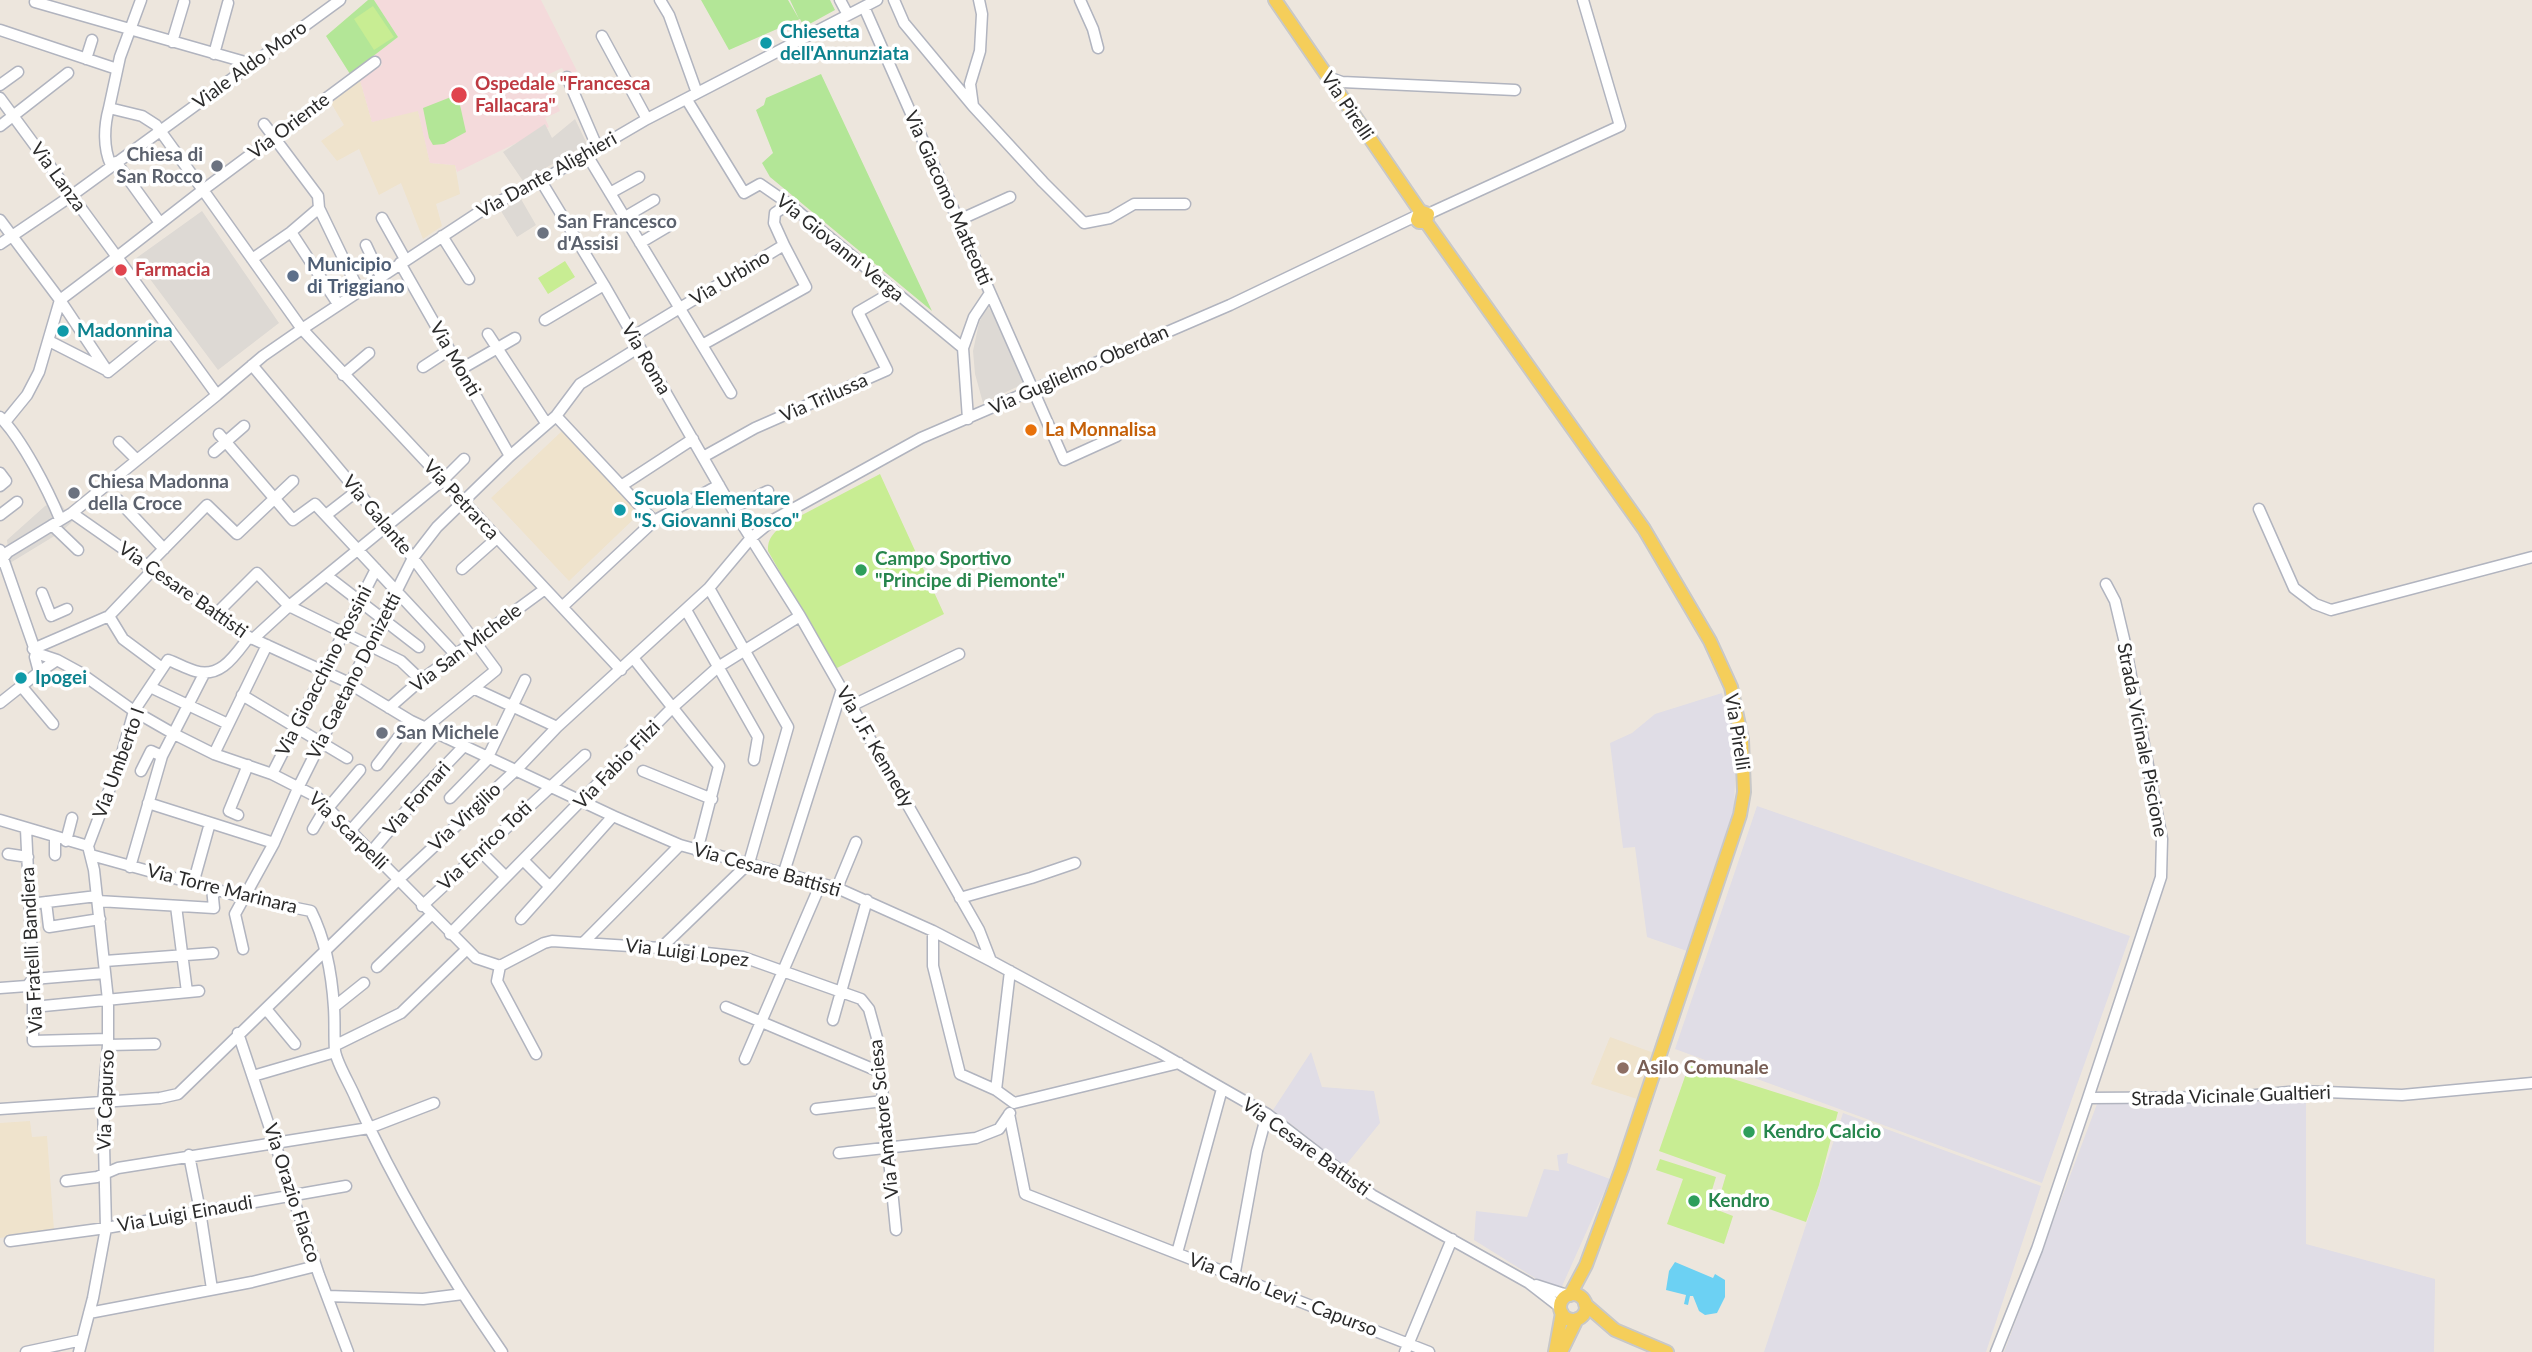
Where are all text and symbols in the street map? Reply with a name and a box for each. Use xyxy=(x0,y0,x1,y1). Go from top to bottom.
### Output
street label: Viale Aldo Moro xyxy=(189,16,311,114)
place label: Chiesetta dell'Annunziata xyxy=(780,21,909,65)
marker: Chiesetta dell'Annunziata xyxy=(758,35,774,51)
street label: Via Pirelli xyxy=(1316,67,1378,145)
place label: Ospedale "Francesca Fallacara" xyxy=(475,73,651,117)
marker: Ospedale "Francesca Fallacara" xyxy=(449,85,469,105)
street label: Via Oriente xyxy=(244,88,334,164)
street label: Via Giacomo Matteotti xyxy=(899,107,997,289)
street label: Via Dante Alighieri xyxy=(473,127,621,223)
street label: Via Lanza xyxy=(25,138,91,216)
place label: Chiesa di San Rocco xyxy=(116,144,203,188)
marker: Chiesa di San Rocco xyxy=(209,158,225,174)
street label: Via Giovanni Verga xyxy=(772,190,908,306)
place label: San Francesco d'Assisi xyxy=(557,211,677,255)
marker: San Francesco d'Assisi xyxy=(535,225,551,241)
street label: Via Urbino xyxy=(686,245,774,311)
place label: Municipio di Triggiano xyxy=(307,254,405,298)
place label: Farmacia xyxy=(135,259,210,281)
marker: Farmacia xyxy=(113,262,129,278)
marker: Municipio di Triggiano xyxy=(285,268,301,284)
street label: Via Monti xyxy=(425,318,485,400)
street label: Via Roma xyxy=(616,319,676,399)
place label: Madonnina xyxy=(77,320,173,342)
street label: Via Guglielmo Oberdan xyxy=(986,320,1172,420)
marker: Madonnina xyxy=(55,323,71,339)
street label: Via Trilussa xyxy=(777,369,871,427)
place label: La Monnalisa xyxy=(1045,419,1156,441)
marker: La Monnalisa xyxy=(1023,422,1039,438)
street label: Via Petrarca xyxy=(418,455,504,545)
place label: Chiesa Madonna della Croce xyxy=(88,471,229,515)
street label: Via Galante xyxy=(337,471,417,559)
marker: Chiesa Madonna della Croce xyxy=(66,485,82,501)
place label: Scuola Elementare "S. Giovanni Bosco" xyxy=(634,488,799,532)
marker: Scuola Elementare "S. Giovanni Bosco" xyxy=(612,502,628,518)
street label: Via Cesare Battisti xyxy=(114,537,252,643)
place label: Campo Sportivo "Principe di Piemonte" xyxy=(875,548,1065,592)
marker: Campo Sportivo "Principe di Piemonte" xyxy=(853,562,869,578)
street label: Via Gioacchino Rossini xyxy=(271,582,377,760)
street label: Via Gaetano Donizetti xyxy=(302,589,406,763)
street label: Via San Michele xyxy=(406,599,526,697)
street label: Strada Vicinale Piscione xyxy=(2112,641,2172,839)
place label: Ipogei xyxy=(35,667,87,689)
marker: Ipogei xyxy=(13,670,29,686)
street label: Via J.F. Kennedy xyxy=(831,682,919,812)
street label: Via Pirelli xyxy=(1720,692,1754,772)
street label: Via Umberto I xyxy=(88,704,150,822)
street label: Via Fabio Filzi xyxy=(569,716,665,814)
place label: San Michele xyxy=(396,722,499,744)
marker: San Michele xyxy=(374,725,390,741)
street label: Via Fornari xyxy=(379,757,455,841)
street label: Via Virgilio xyxy=(424,778,506,856)
street label: Via Scarpelli xyxy=(304,788,392,874)
street label: Via Enrico Toti xyxy=(433,797,537,895)
street label: Via Cesare Battisti xyxy=(691,838,843,902)
street label: Via Torre Marinara xyxy=(144,859,300,919)
street label: Via Fratelli Bandiera xyxy=(16,866,48,1034)
street label: Via Luigi Lopez xyxy=(624,934,750,972)
street label: Via Amatore Sciesa xyxy=(864,1038,904,1200)
street label: Via Capurso xyxy=(93,1049,119,1151)
place label: Asilo Comunale xyxy=(1637,1057,1769,1079)
marker: Asilo Comunale xyxy=(1615,1060,1631,1076)
street label: Strada Vicinale Gualtieri xyxy=(2131,1081,2331,1111)
street label: Via Cesare Battisti xyxy=(1238,1093,1374,1201)
street label: Via Orazio Flacco xyxy=(259,1121,325,1265)
place label: Kendro Calcio xyxy=(1763,1121,1881,1143)
marker: Kendro Calcio xyxy=(1741,1124,1757,1140)
place label: Kendro xyxy=(1708,1190,1770,1212)
street label: Via Luigi Einaudi xyxy=(116,1191,254,1237)
marker: Kendro xyxy=(1686,1193,1702,1209)
street label: Via Carlo Levi - Capurso xyxy=(1185,1248,1381,1342)

